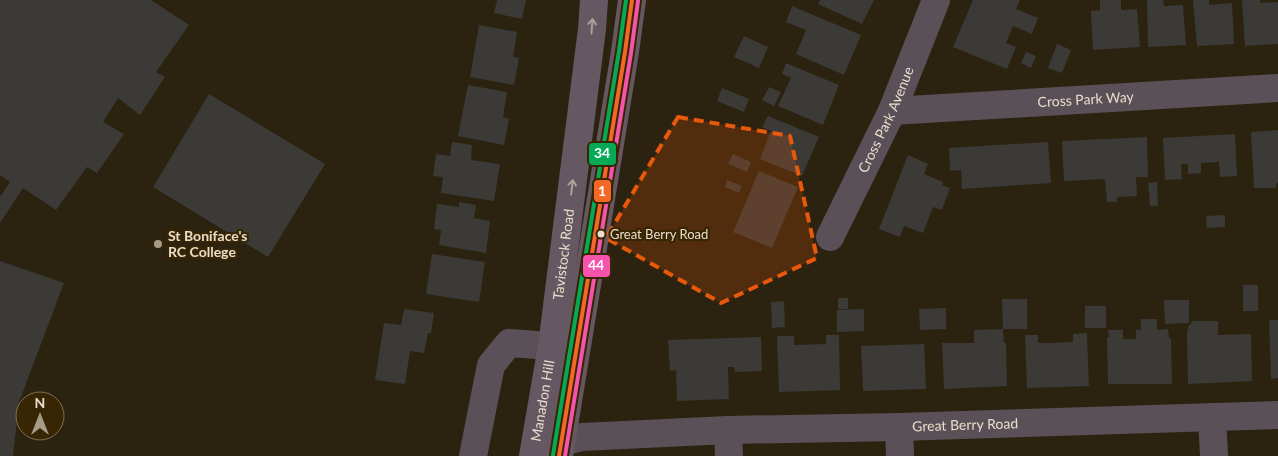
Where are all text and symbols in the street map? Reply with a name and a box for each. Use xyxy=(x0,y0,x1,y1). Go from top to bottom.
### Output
one-way arrow xyxy=(587,18,597,34)
street label: Cross Park Avenue xyxy=(854,64,917,175)
street label: Cross Park Way xyxy=(1037,88,1135,110)
line badge: 34 xyxy=(588,142,617,166)
text: 34 xyxy=(594,144,610,161)
line badge: 1 xyxy=(593,179,612,203)
one-way arrow xyxy=(567,180,577,196)
text: 1 xyxy=(598,182,606,199)
street label: Tavistock Road xyxy=(549,208,577,301)
place label: Great Berry Road xyxy=(610,226,708,242)
place label: St Boniface's RC College xyxy=(168,227,247,260)
marker: Great Berry Road xyxy=(596,229,606,239)
marker: St Boniface's RC College xyxy=(152,238,164,250)
line badge: 44 xyxy=(582,254,611,278)
text: 44 xyxy=(588,256,604,273)
street label: Manadon Hill xyxy=(527,359,557,443)
north arrow xyxy=(15,391,65,441)
text: N xyxy=(35,394,45,411)
street label: Great Berry Road xyxy=(912,414,1018,435)

